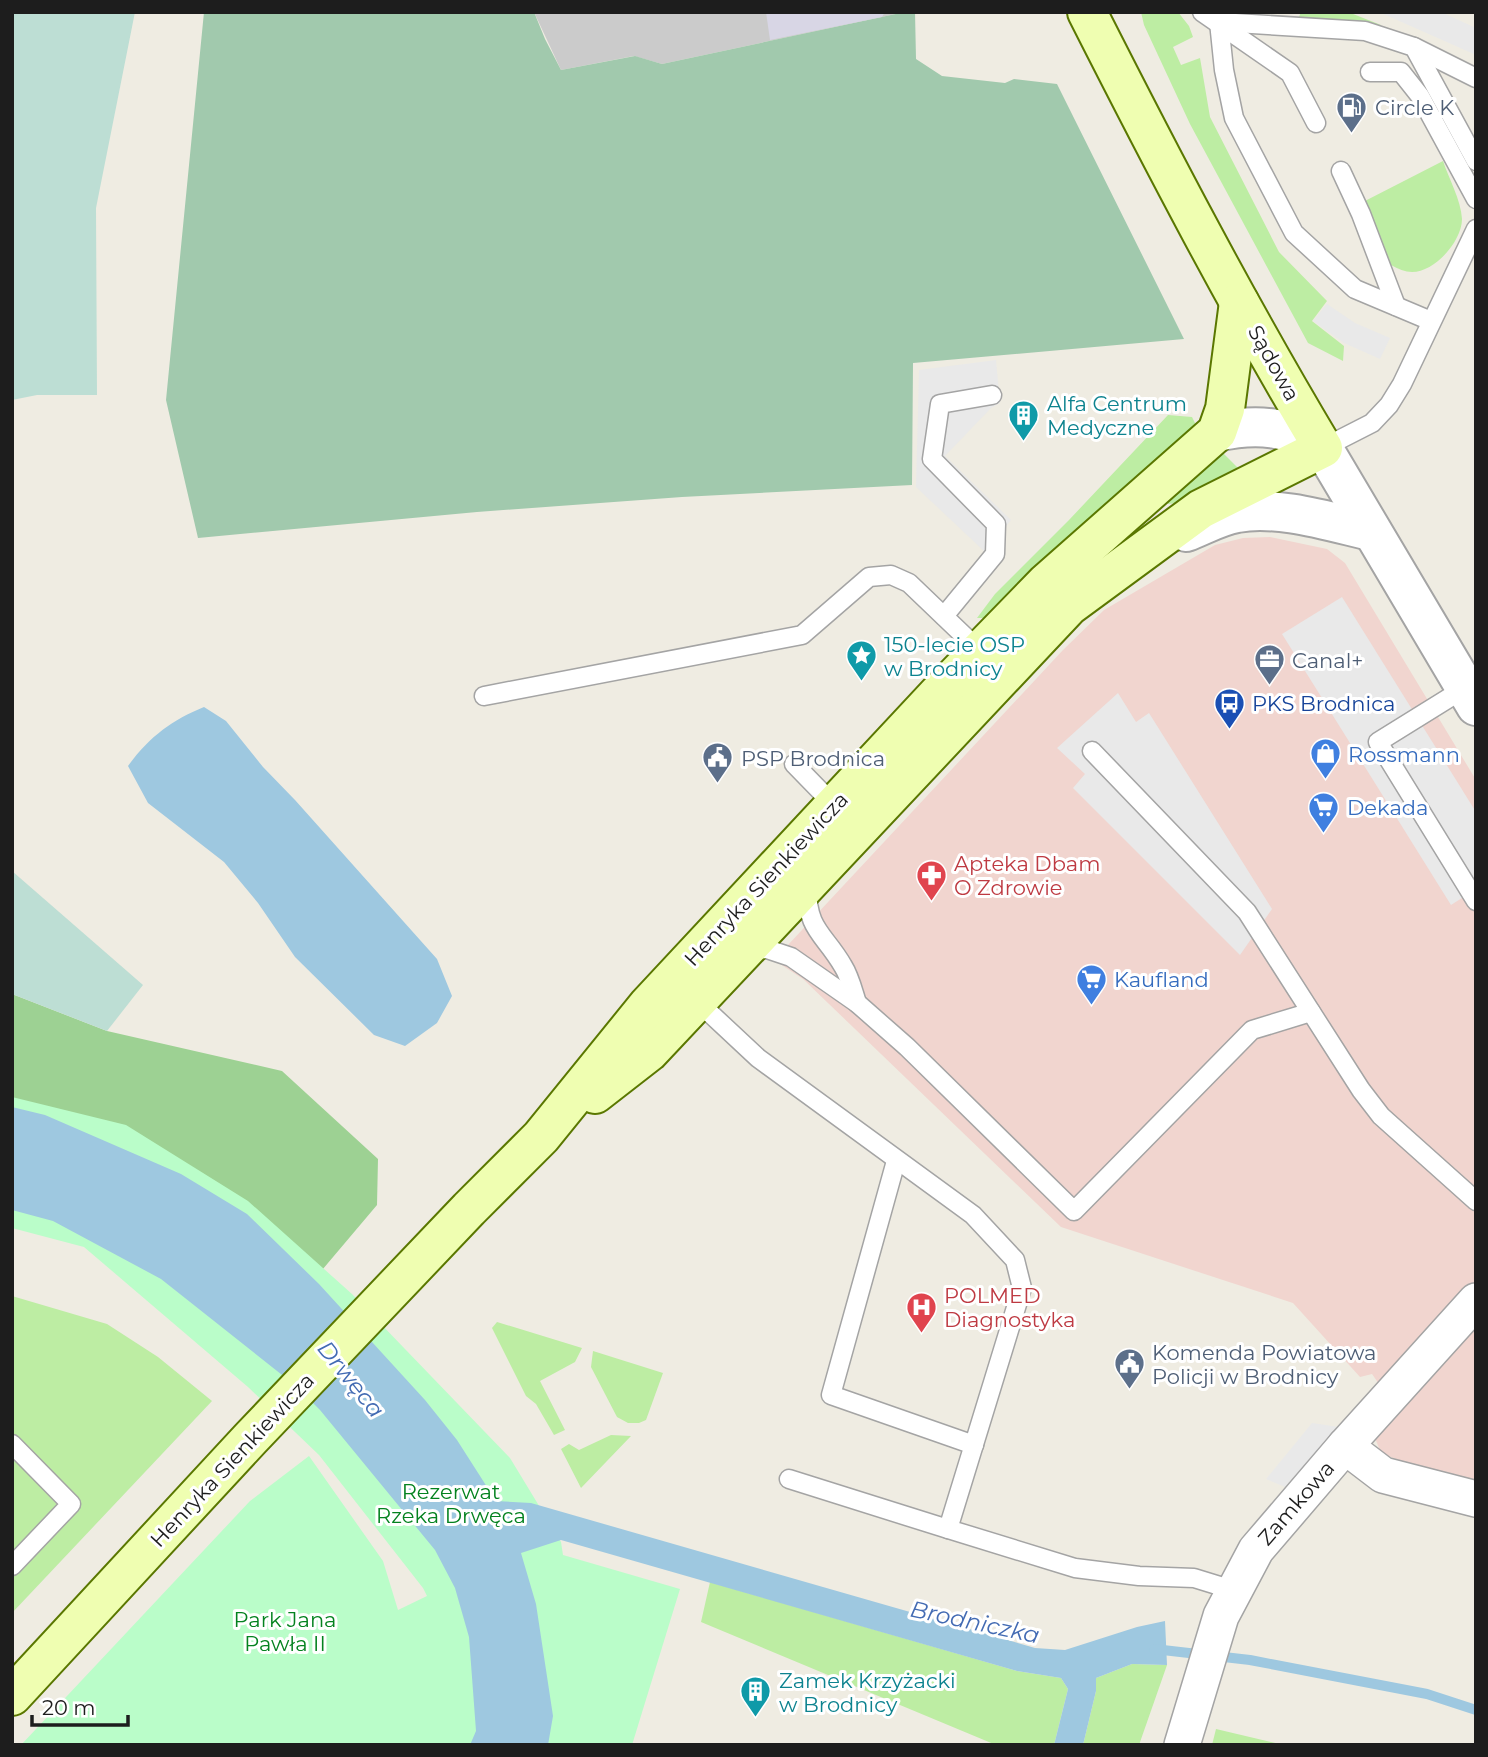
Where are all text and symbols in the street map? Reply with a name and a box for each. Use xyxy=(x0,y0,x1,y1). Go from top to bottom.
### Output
fuel station icon: Circle K xyxy=(1335,90,1369,134)
place label: Circle K xyxy=(1375,95,1454,120)
street label: Sądowa xyxy=(1243,321,1305,405)
place label: Alfa Centrum Medyczne xyxy=(1047,391,1187,440)
building icon: Alfa Centrum Medyczne xyxy=(1007,398,1041,442)
place label: 150-lecie OSP w Brodnicy xyxy=(884,632,1025,681)
place icon: 150-lecie OSP w Brodnicy xyxy=(844,639,878,683)
office icon: Canal+ xyxy=(1252,643,1286,687)
place label: Canal+ xyxy=(1292,648,1363,673)
bus stop icon: PKS Brodnica xyxy=(1212,686,1246,730)
place label: PKS Brodnica xyxy=(1252,691,1395,716)
shop icon: Rossmann xyxy=(1308,737,1342,781)
public building icon: PSP Brodnica xyxy=(701,741,735,785)
place label: Rossmann xyxy=(1348,742,1460,767)
place label: PSP Brodnica xyxy=(741,746,885,771)
street label: Henryka Sienkiewicza xyxy=(679,787,853,971)
supermarket icon: Dekada xyxy=(1307,790,1341,834)
place label: Dekada xyxy=(1347,795,1428,820)
place label: Apteka Dbam O Zdrowie xyxy=(954,851,1101,900)
pharmacy icon: Apteka Dbam O Zdrowie xyxy=(914,858,948,902)
supermarket icon: Kaufland xyxy=(1074,962,1108,1006)
place label: Kaufland xyxy=(1114,967,1209,992)
place label: POLMED Diagnostyka xyxy=(944,1283,1075,1332)
hospital icon: POLMED Diagnostyka xyxy=(904,1290,938,1334)
water label: Drwęca xyxy=(312,1335,390,1423)
place label: Komenda Powiatowa Policji w Brodnicy xyxy=(1152,1340,1376,1389)
public building icon: Komenda Powiatowa Policji w Brodnicy xyxy=(1112,1347,1146,1391)
street label: Henryka Sienkiewicza xyxy=(145,1368,319,1552)
street label: Zamkowa xyxy=(1253,1456,1339,1550)
park label: Rezerwat Rzeka Drwęca xyxy=(376,1479,526,1528)
water label: Brodniczka xyxy=(908,1595,1042,1649)
park label: Park Jana Pawła II xyxy=(234,1607,336,1656)
place label: Zamek Krzyżacki w Brodnicy xyxy=(779,1668,956,1717)
building icon: Zamek Krzyżacki w Brodnicy xyxy=(739,1675,773,1719)
scale bar xyxy=(32,1684,128,1728)
text: 20 m xyxy=(42,1695,96,1720)

